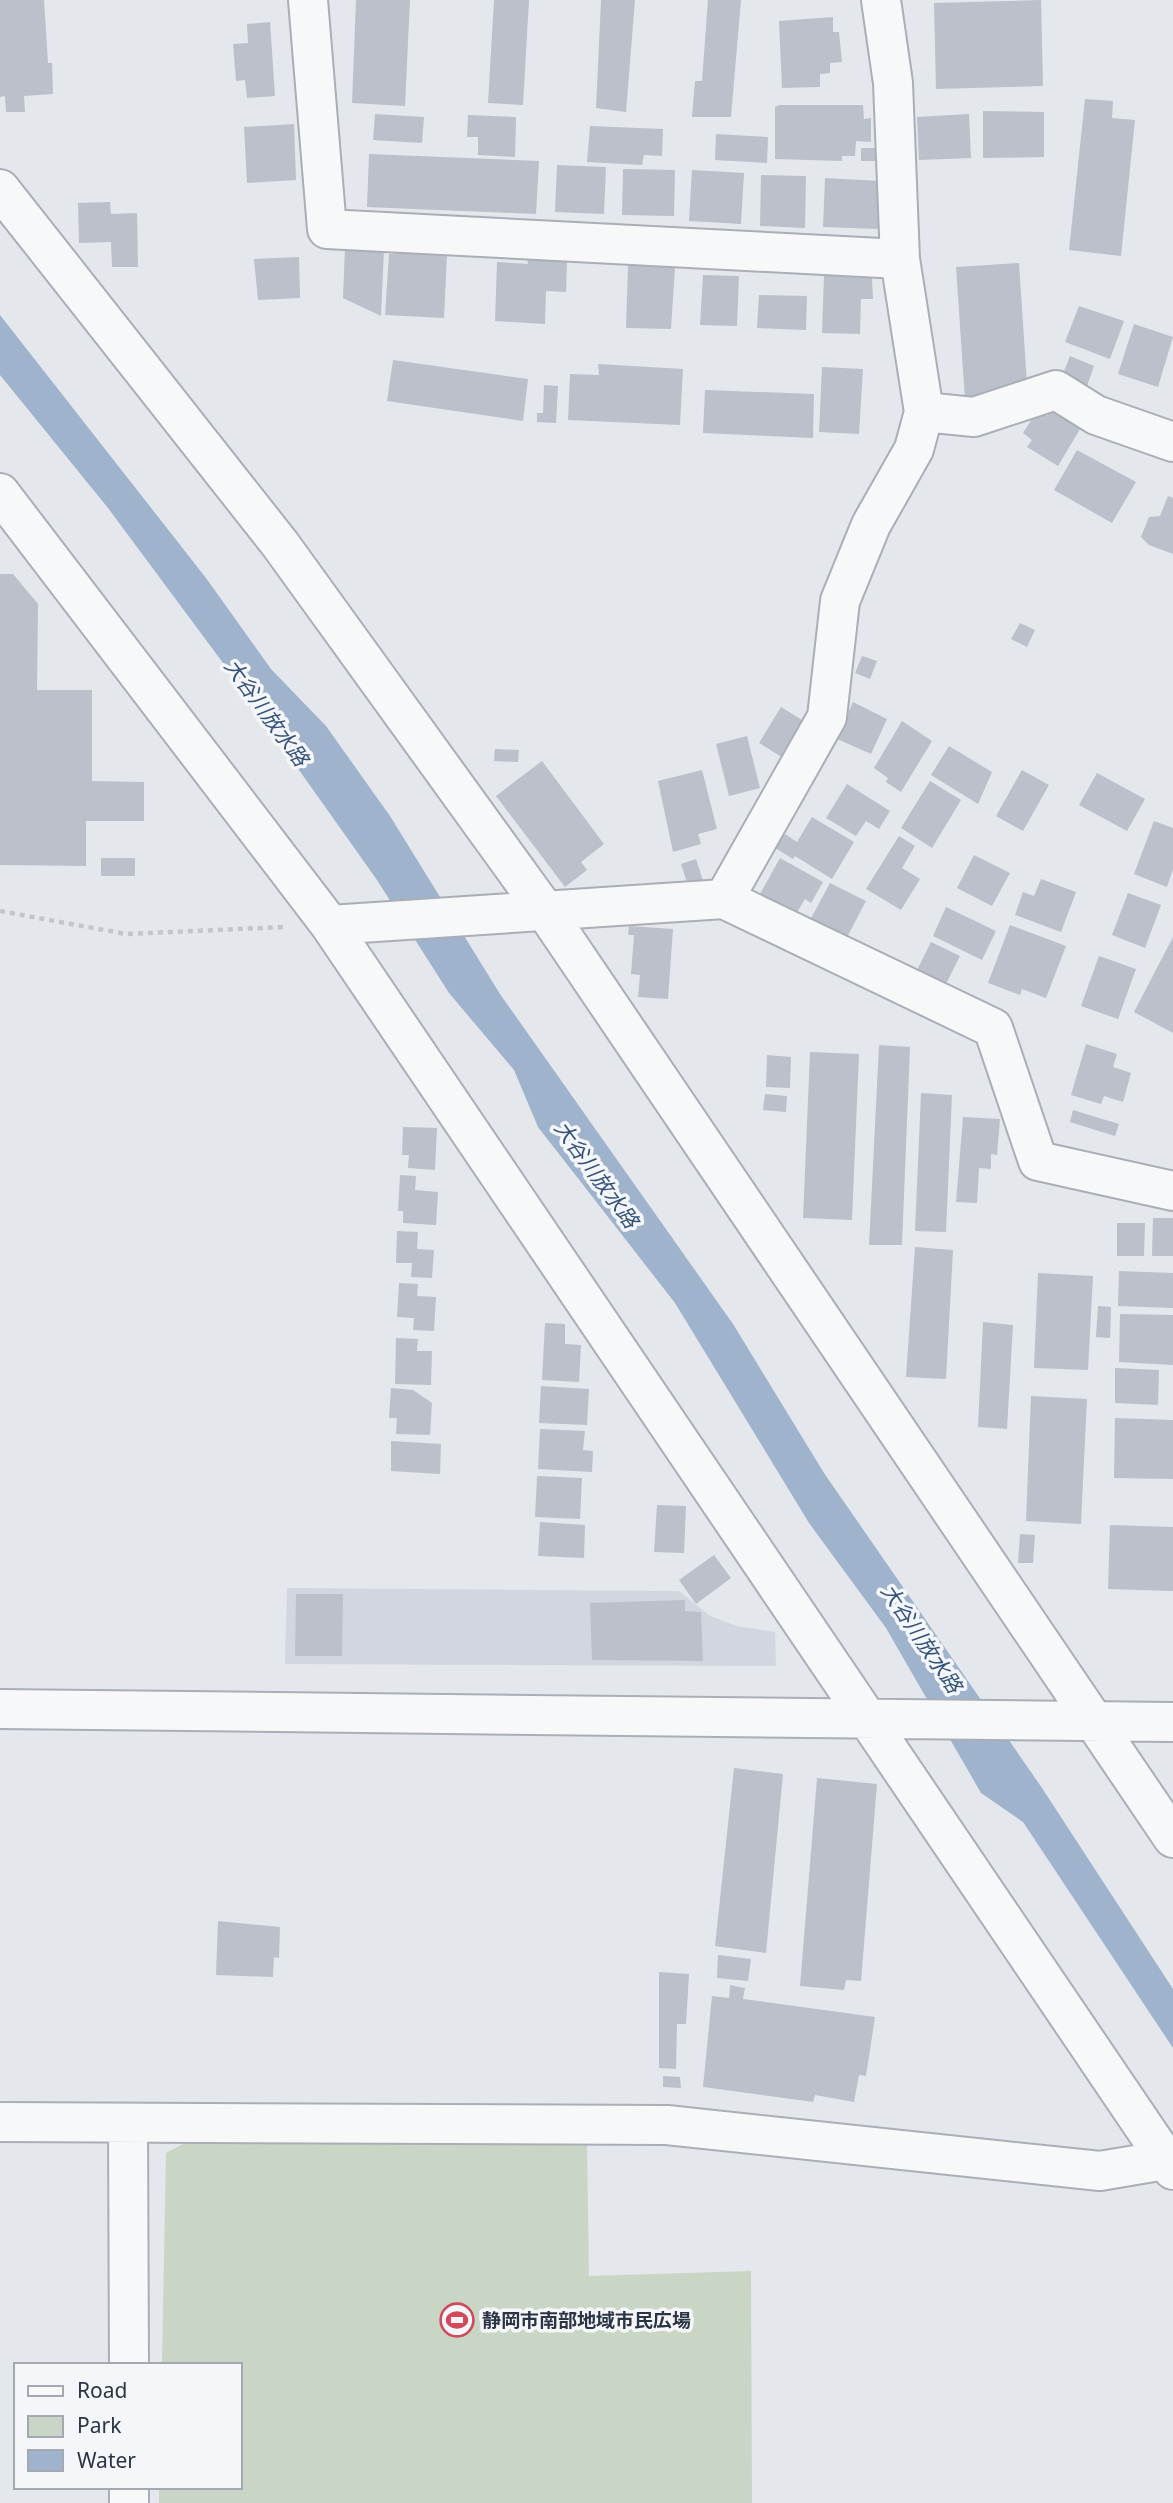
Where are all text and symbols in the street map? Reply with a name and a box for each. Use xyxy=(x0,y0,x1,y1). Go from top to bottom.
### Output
water label: 大谷川放水路 xyxy=(219,653,317,773)
water label: 大谷川放水路 xyxy=(549,1115,647,1235)
water label: 大谷川放水路 xyxy=(875,1578,970,1700)
sports icon: 静岡市南部地域市民広場 xyxy=(438,2301,476,2339)
place label: 静岡市南部地域市民広場 xyxy=(482,2307,691,2333)
legend xyxy=(14,2363,242,2489)
text: Road xyxy=(77,2376,127,2404)
text: Park xyxy=(77,2411,122,2439)
text: Water xyxy=(77,2446,136,2474)

